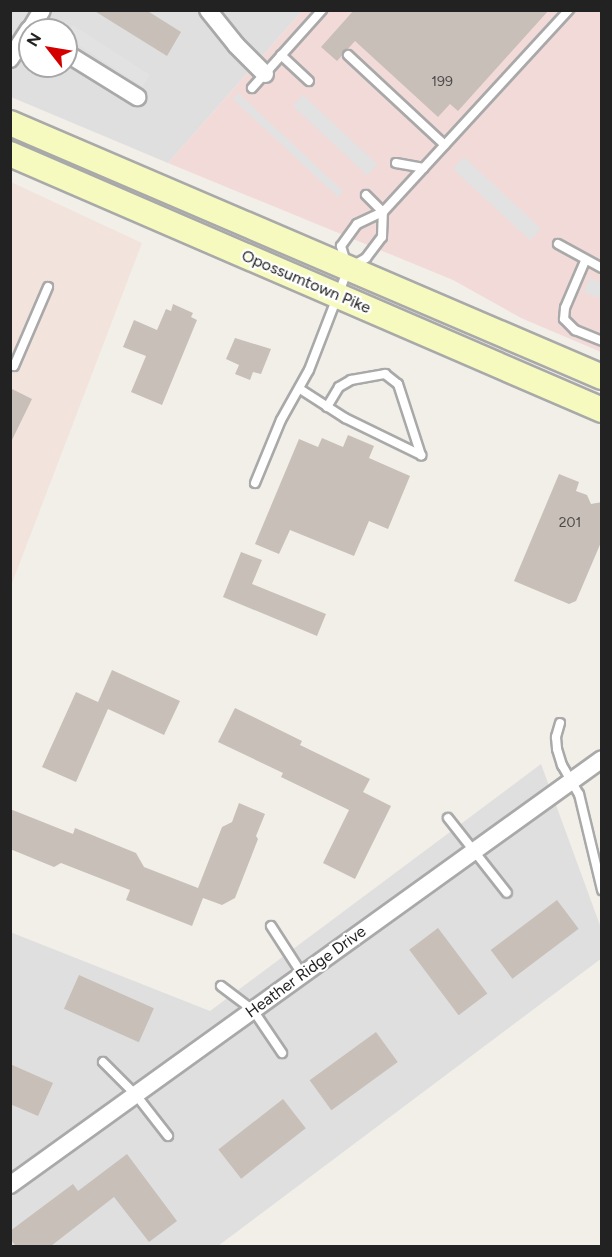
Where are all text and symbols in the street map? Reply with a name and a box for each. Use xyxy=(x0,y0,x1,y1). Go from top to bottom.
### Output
north arrow xyxy=(18,18,78,78)
text: N xyxy=(23,29,45,50)
house number: 199 xyxy=(431,74,453,90)
street label: Opossumtown Pike xyxy=(239,246,373,318)
house number: 201 xyxy=(559,515,581,531)
street label: Heather Ridge Drive xyxy=(242,922,370,1022)

